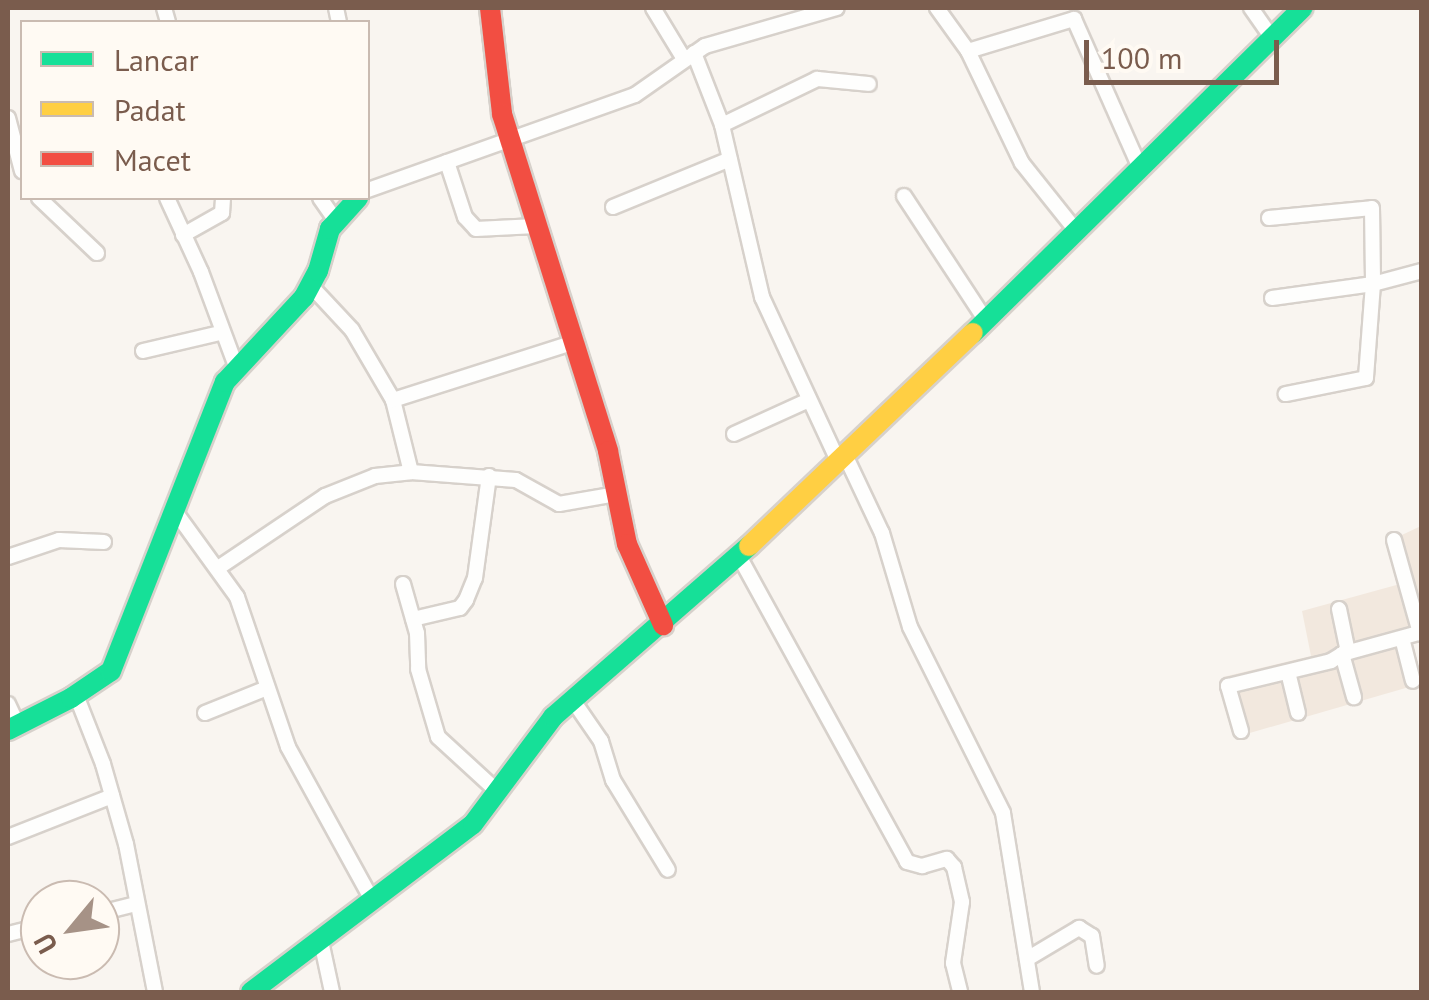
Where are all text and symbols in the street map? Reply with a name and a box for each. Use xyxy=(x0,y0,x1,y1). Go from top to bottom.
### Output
legend xyxy=(20,20,370,200)
scale bar xyxy=(1089,20,1284,82)
text: 100 m xyxy=(1101,38,1182,77)
text: Lancar xyxy=(114,40,199,79)
text: Padat xyxy=(114,90,186,129)
text: Macet xyxy=(114,140,191,179)
north arrow xyxy=(20,880,120,980)
text: U xyxy=(25,927,66,960)

